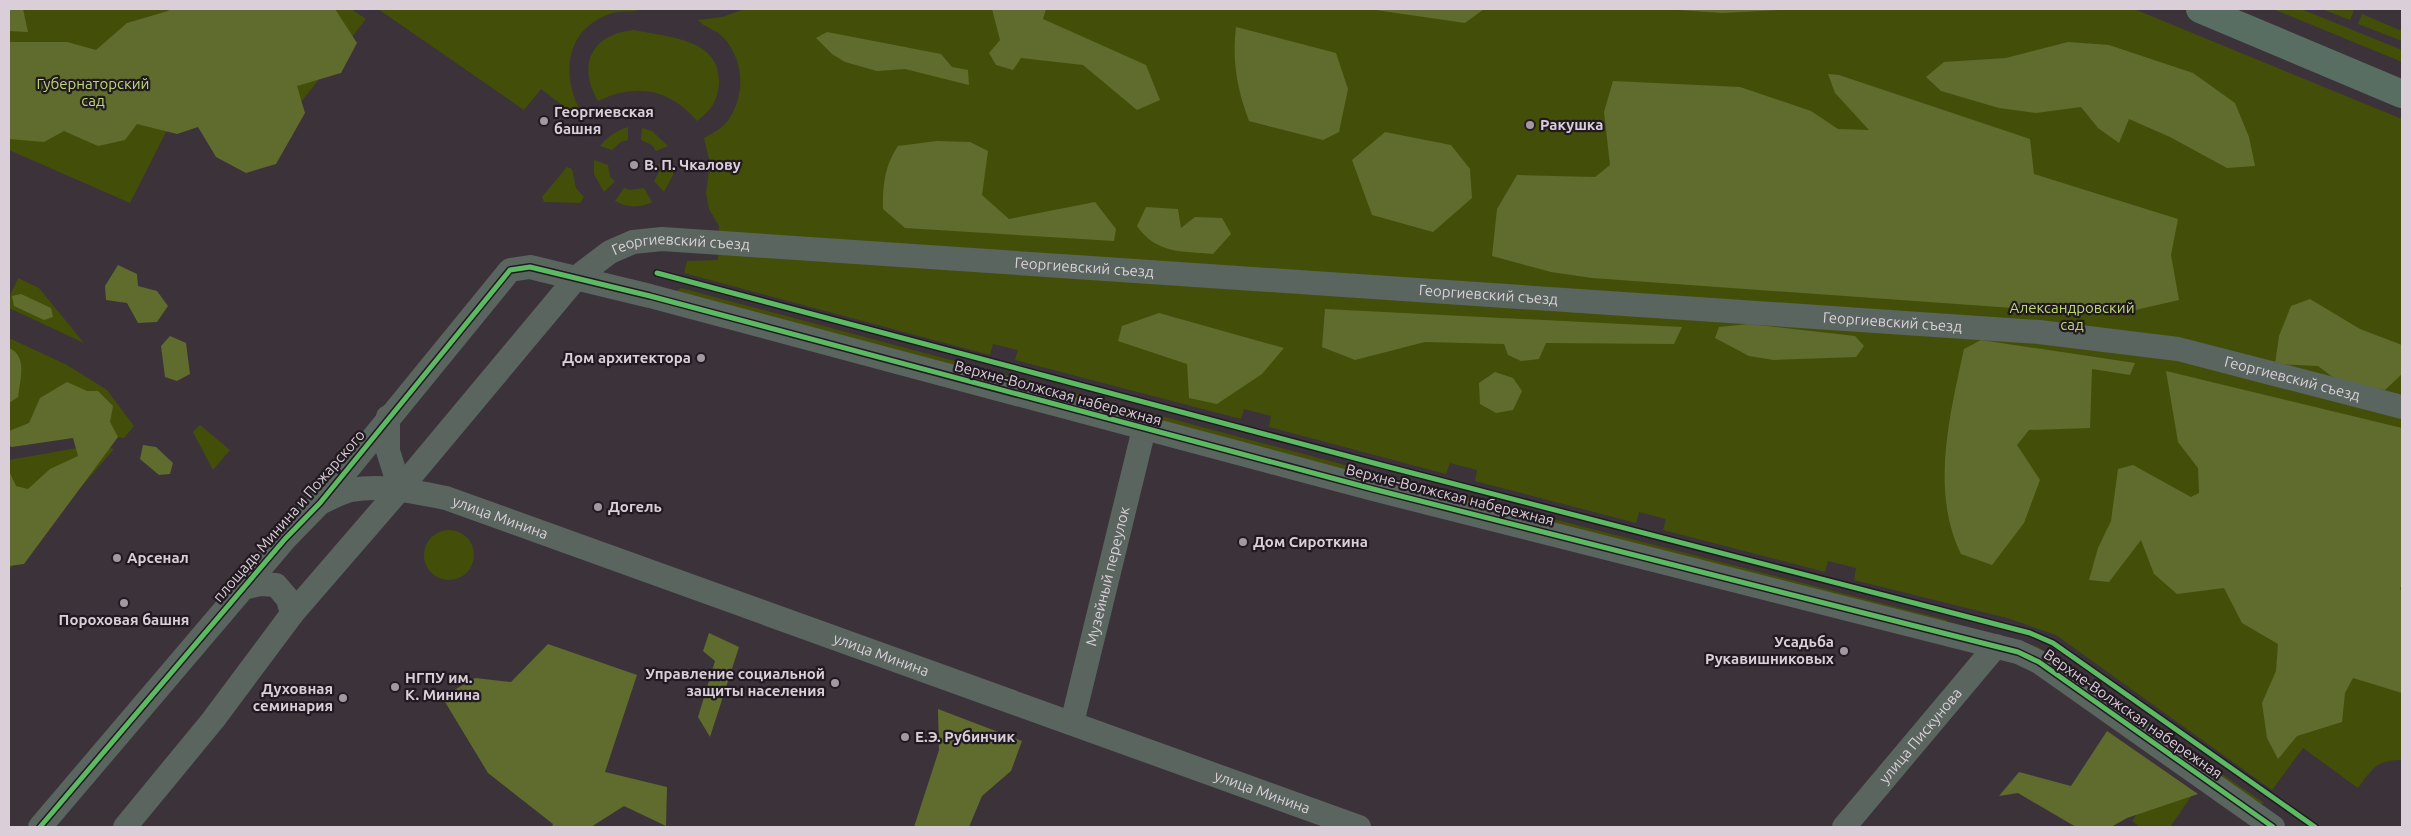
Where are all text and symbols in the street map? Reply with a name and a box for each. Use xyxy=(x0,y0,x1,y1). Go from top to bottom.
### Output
park label: Губернаторский сад xyxy=(37,75,149,109)
place label: Георгиевская башня xyxy=(554,103,654,137)
marker: Георгиевская башня xyxy=(538,115,550,127)
place label: Ракушка xyxy=(1540,116,1603,133)
marker: Ракушка xyxy=(1524,119,1536,131)
place label: В. П. Чкалову xyxy=(644,156,741,173)
marker: В. П. Чкалову xyxy=(628,159,640,171)
street label: Георгиевский съезд xyxy=(609,230,751,258)
street label: Георгиевский съезд xyxy=(1014,254,1155,280)
street label: Георгиевский съезд xyxy=(1418,281,1559,308)
park label: Александровский сад xyxy=(2009,299,2135,333)
street label: Георгиевский съезд xyxy=(1822,308,1963,335)
place label: Дом архитектора xyxy=(562,349,691,366)
marker: Дом архитектора xyxy=(695,352,707,364)
street label: Георгиевский съезд xyxy=(2223,352,2362,404)
street label: Верхне-Волжская набережная xyxy=(953,357,1164,428)
street label: площадь Минина и Пожарского xyxy=(209,426,368,605)
street label: Верхне-Волжская набережная xyxy=(1344,460,1556,529)
street label: улица Минина xyxy=(450,492,551,542)
place label: Догель xyxy=(608,498,662,515)
marker: Догель xyxy=(592,501,604,513)
street label: Музейный переулок xyxy=(1082,504,1133,648)
place label: Дом Сироткина xyxy=(1253,533,1368,550)
marker: Дом Сироткина xyxy=(1237,536,1249,548)
place label: Арсенал xyxy=(127,549,189,566)
marker: Арсенал xyxy=(111,552,123,564)
marker: Пороховая башня xyxy=(118,597,130,609)
place label: Пороховая башня xyxy=(59,611,189,628)
street label: улица Минина xyxy=(831,629,932,679)
place label: Усадьба Рукавишниковых xyxy=(1705,633,1834,667)
marker: Усадьба Рукавишниковых xyxy=(1838,645,1850,657)
street label: Верхне-Волжская набережная xyxy=(2041,645,2226,782)
place label: Управление социальной защиты населения xyxy=(646,665,825,699)
place label: НГПУ им. К. Минина xyxy=(405,669,480,703)
marker: Управление социальной защиты населения xyxy=(829,677,841,689)
place label: Духовная семинария xyxy=(253,680,333,714)
marker: НГПУ им. К. Минина xyxy=(389,681,401,693)
street label: улица Пискунова xyxy=(1875,684,1965,787)
marker: Духовная семинария xyxy=(337,692,349,704)
place label: Е.Э. Рубинчик xyxy=(915,728,1015,745)
marker: Е.Э. Рубинчик xyxy=(899,731,911,743)
street label: улица Минина xyxy=(1212,767,1313,817)

